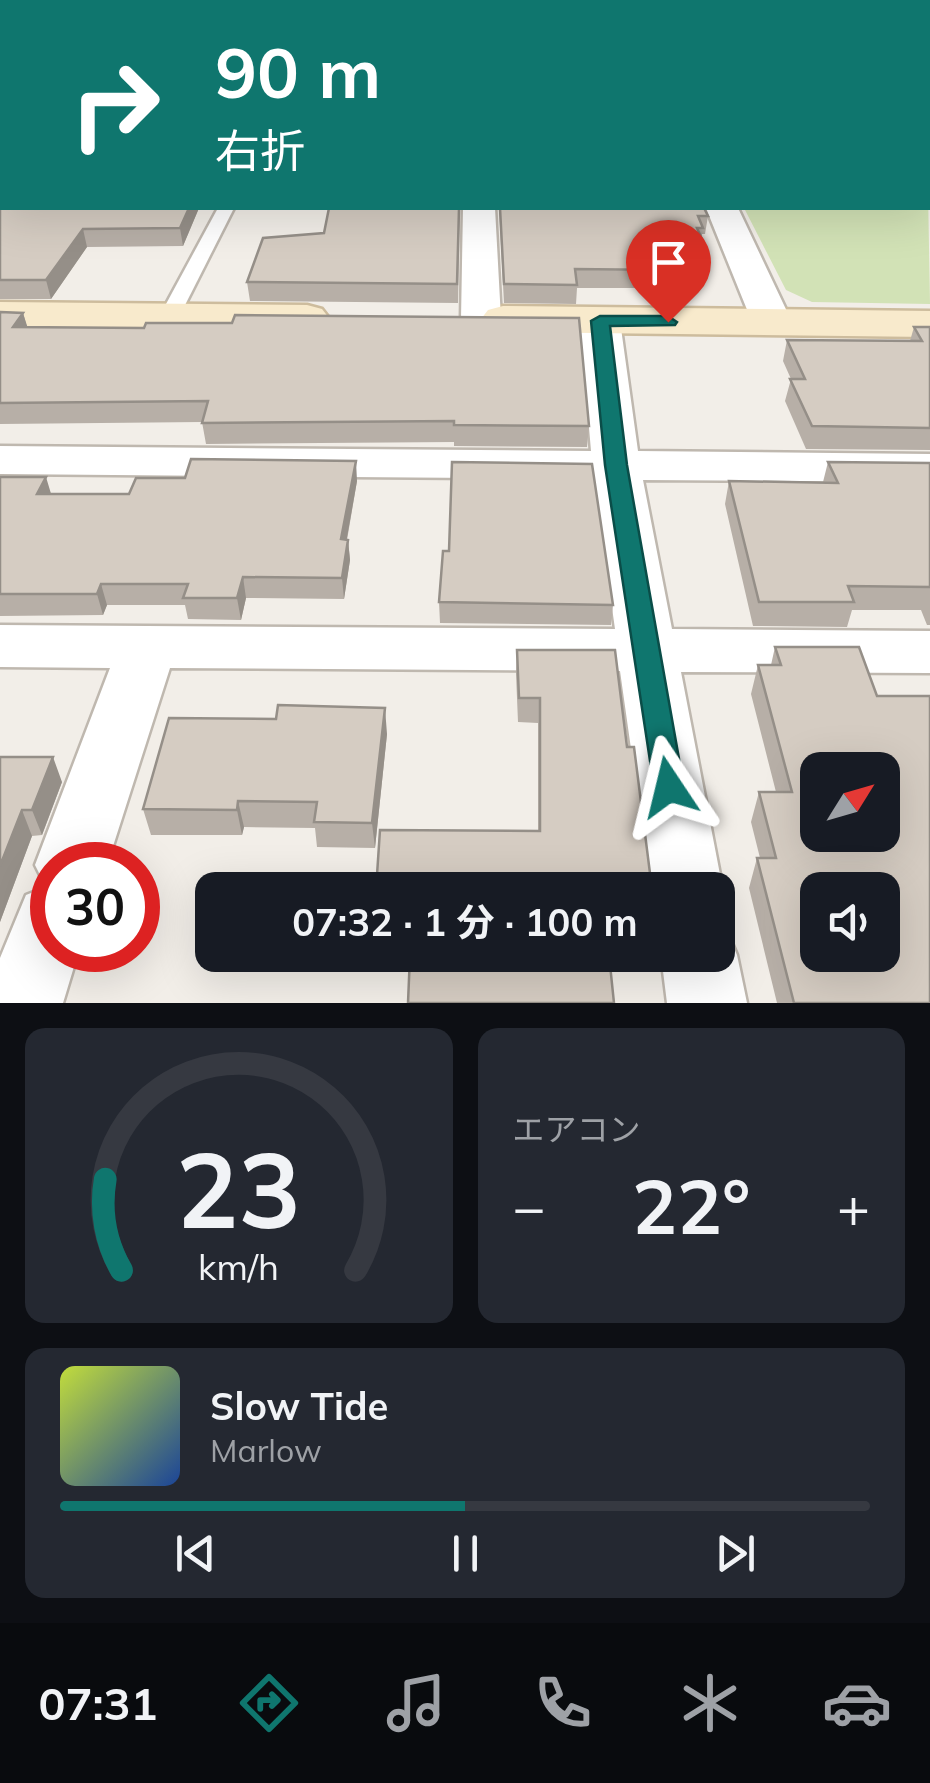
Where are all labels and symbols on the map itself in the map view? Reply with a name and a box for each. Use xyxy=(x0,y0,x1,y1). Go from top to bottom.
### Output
pin xyxy=(626,220,711,323)
position arrow xyxy=(617,735,721,839)
north arrow xyxy=(800,752,900,852)
speed limit sign: 30 xyxy=(30,842,160,972)

